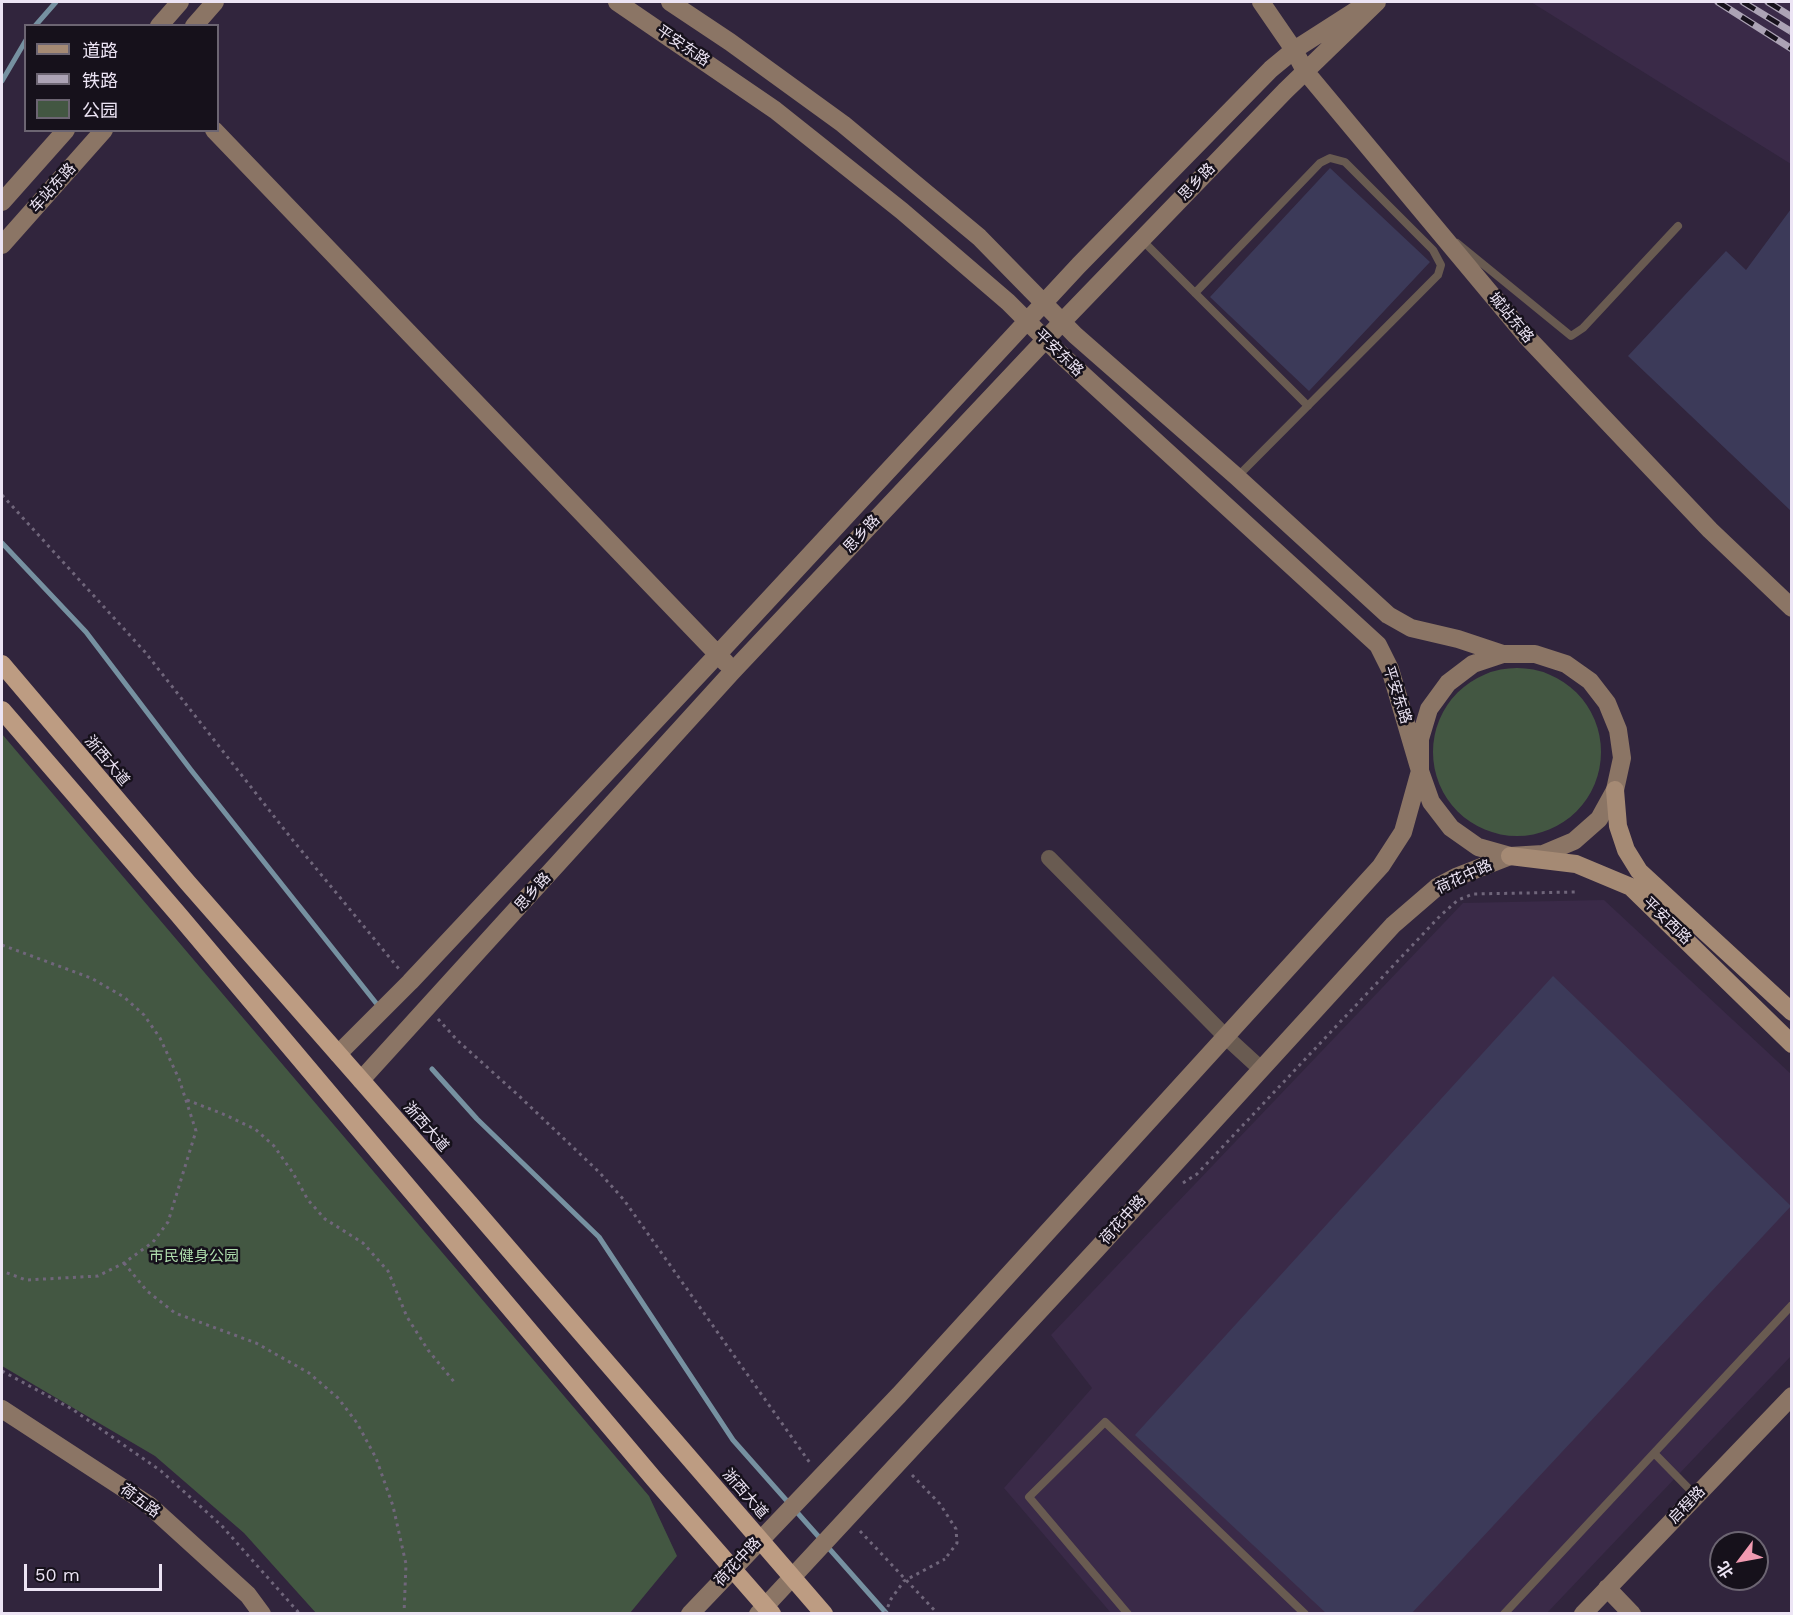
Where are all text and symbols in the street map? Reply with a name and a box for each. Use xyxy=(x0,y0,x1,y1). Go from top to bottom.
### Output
street label: 平安东路 xyxy=(653,22,713,70)
legend xyxy=(24,24,219,132)
text: 道路 xyxy=(82,40,118,61)
text: 铁路 xyxy=(82,70,118,91)
text: 公园 xyxy=(82,100,118,121)
street label: 车站东路 xyxy=(26,160,80,216)
street label: 思乡路 xyxy=(1175,160,1219,204)
street label: 城站东路 xyxy=(1485,289,1537,347)
street label: 平安东路 xyxy=(1031,326,1087,380)
street label: 思乡路 xyxy=(840,511,884,557)
street label: 平安东路 xyxy=(1379,664,1415,726)
street label: 浙西大道 xyxy=(81,732,133,790)
street label: 荷花中路 xyxy=(1433,856,1495,898)
street label: 思乡路 xyxy=(511,869,555,915)
street label: 平安西路 xyxy=(1639,894,1695,948)
street label: 浙西大道 xyxy=(400,1098,452,1156)
street label: 荷花中路 xyxy=(1096,1192,1150,1248)
park label: 市民健身公园 xyxy=(149,1248,239,1266)
street label: 浙西大道 xyxy=(719,1465,771,1523)
street label: 荷五路 xyxy=(117,1480,163,1522)
street label: 启程路 xyxy=(1665,1483,1709,1527)
north arrow xyxy=(1709,1531,1769,1591)
street label: 荷花中路 xyxy=(711,1534,765,1590)
scale bar xyxy=(27,1552,165,1590)
text: 北 xyxy=(1713,1558,1737,1582)
text: 50 m xyxy=(35,1564,80,1585)

